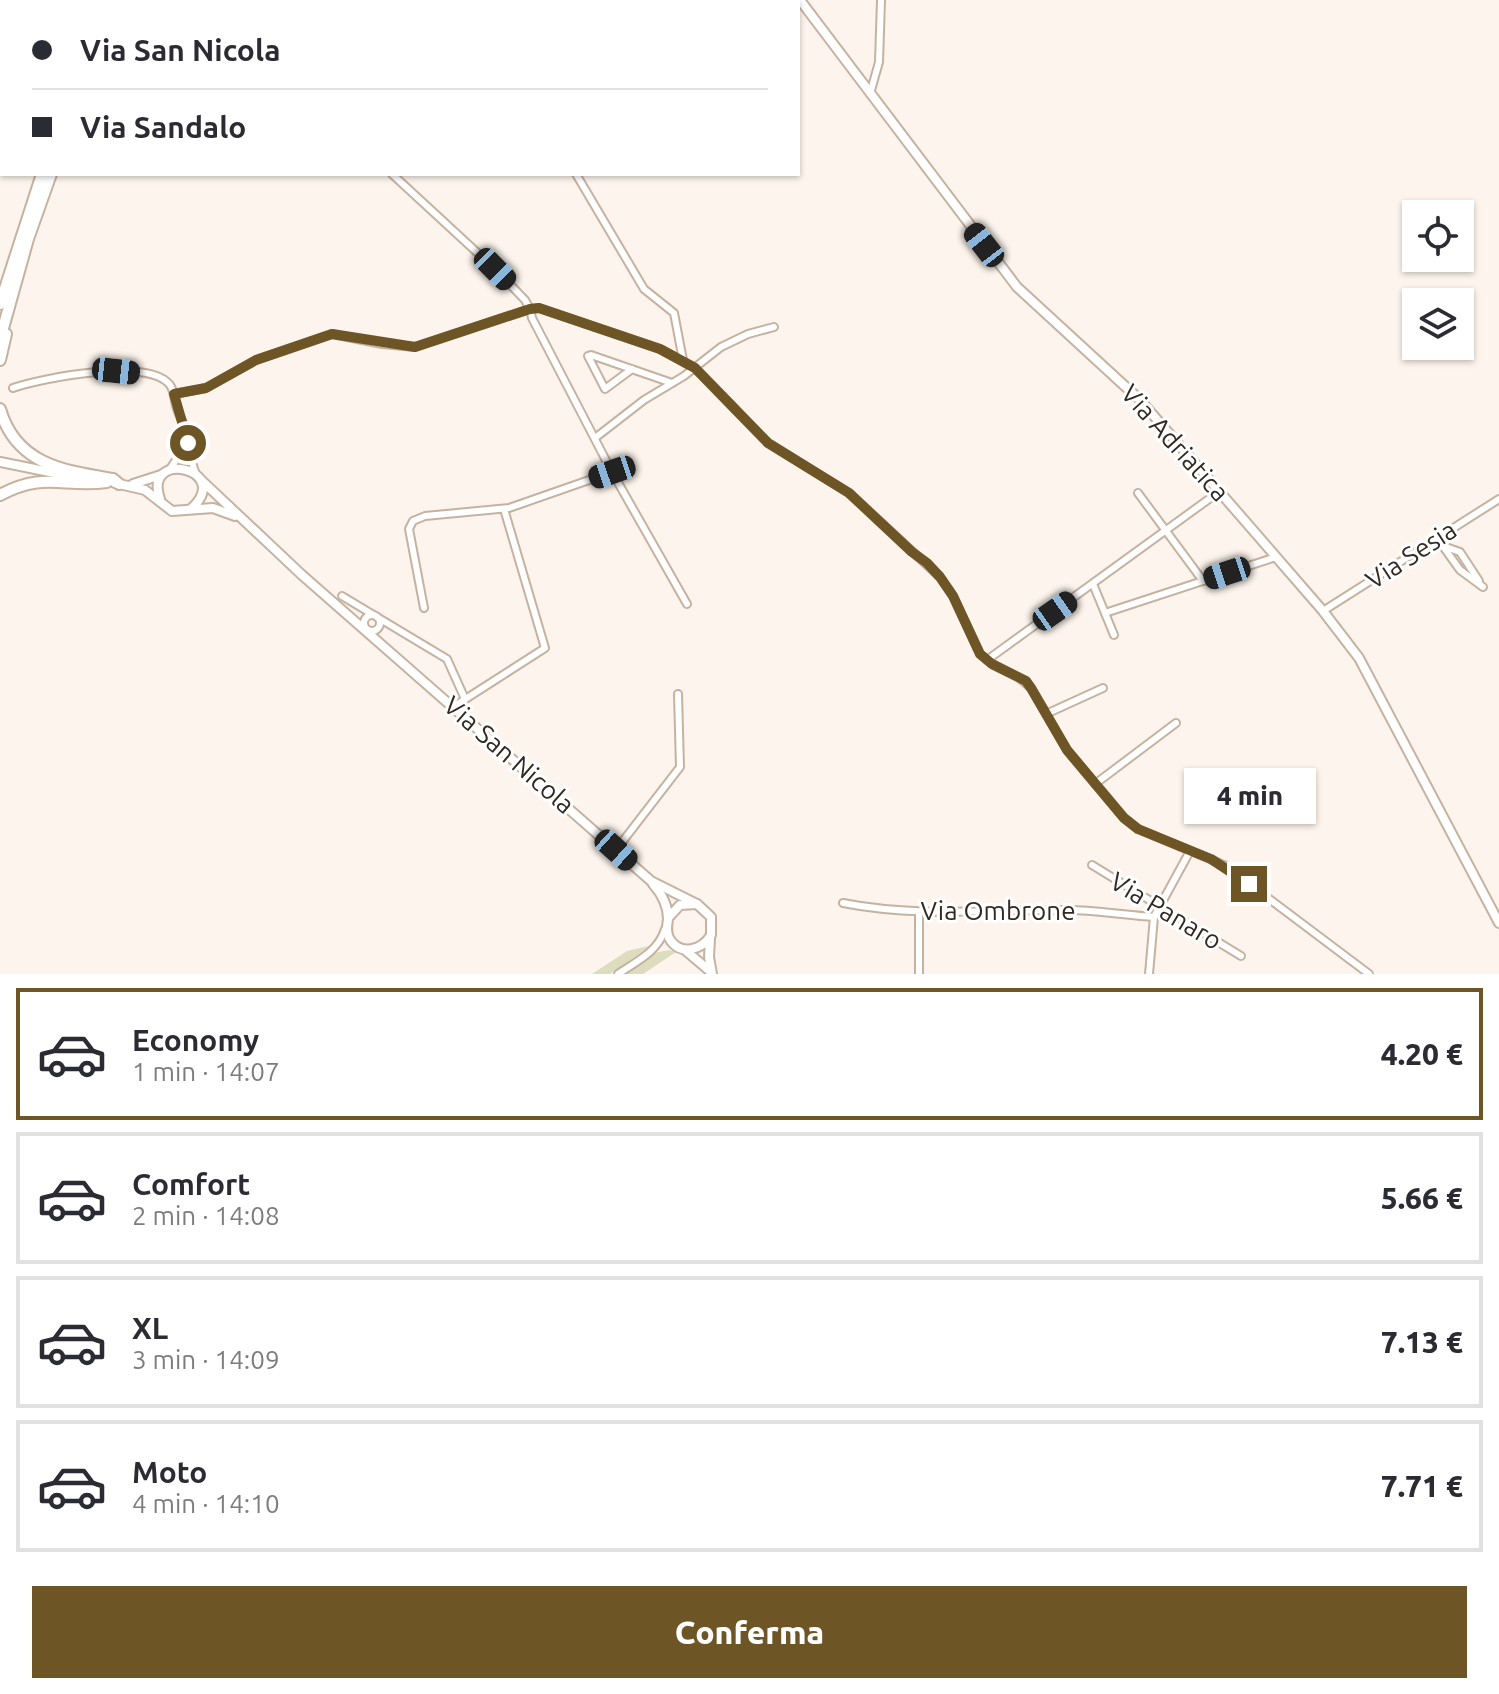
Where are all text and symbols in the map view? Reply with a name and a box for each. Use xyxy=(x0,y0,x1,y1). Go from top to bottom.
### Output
text: Via San Nicola xyxy=(80,33,281,67)
text: Via Sandalo xyxy=(80,110,246,144)
map controls xyxy=(1402,200,1474,360)
button: locate xyxy=(1402,200,1474,272)
car xyxy=(960,219,1008,271)
car xyxy=(470,244,520,294)
button: layers xyxy=(1402,288,1474,360)
car xyxy=(91,357,141,385)
street label: Via Adriatica xyxy=(1116,379,1235,507)
route start xyxy=(170,425,206,461)
car xyxy=(585,453,639,491)
street label: Via Sesia xyxy=(1360,515,1461,594)
car xyxy=(1200,554,1254,592)
car xyxy=(1028,587,1082,635)
street label: Via San Nicola xyxy=(438,690,580,819)
callout: 4 min xyxy=(1183,768,1315,824)
text: 4 min xyxy=(1217,781,1283,810)
car xyxy=(590,825,642,875)
street label: Via Panaro xyxy=(1105,866,1227,955)
route end xyxy=(1231,866,1267,902)
street label: Via Ombrone xyxy=(920,896,1076,925)
icon: car xyxy=(36,1018,108,1090)
text: Economy xyxy=(132,1023,259,1057)
text: 4.20 € xyxy=(1381,1037,1463,1071)
text: 1 min · 14:07 xyxy=(132,1057,280,1086)
icon: car xyxy=(36,1162,108,1234)
text: Comfort xyxy=(132,1167,250,1201)
text: 5.66 € xyxy=(1381,1181,1463,1215)
text: 2 min · 14:08 xyxy=(132,1201,280,1230)
icon: car xyxy=(36,1306,108,1378)
text: XL xyxy=(132,1311,168,1345)
text: 7.13 € xyxy=(1381,1325,1463,1359)
text: 3 min · 14:09 xyxy=(132,1345,280,1374)
icon: car xyxy=(36,1450,108,1522)
text: Moto xyxy=(132,1455,207,1489)
text: 7.71 € xyxy=(1381,1469,1463,1503)
text: 4 min · 14:10 xyxy=(132,1489,280,1518)
button: Conferma xyxy=(32,1586,1467,1678)

